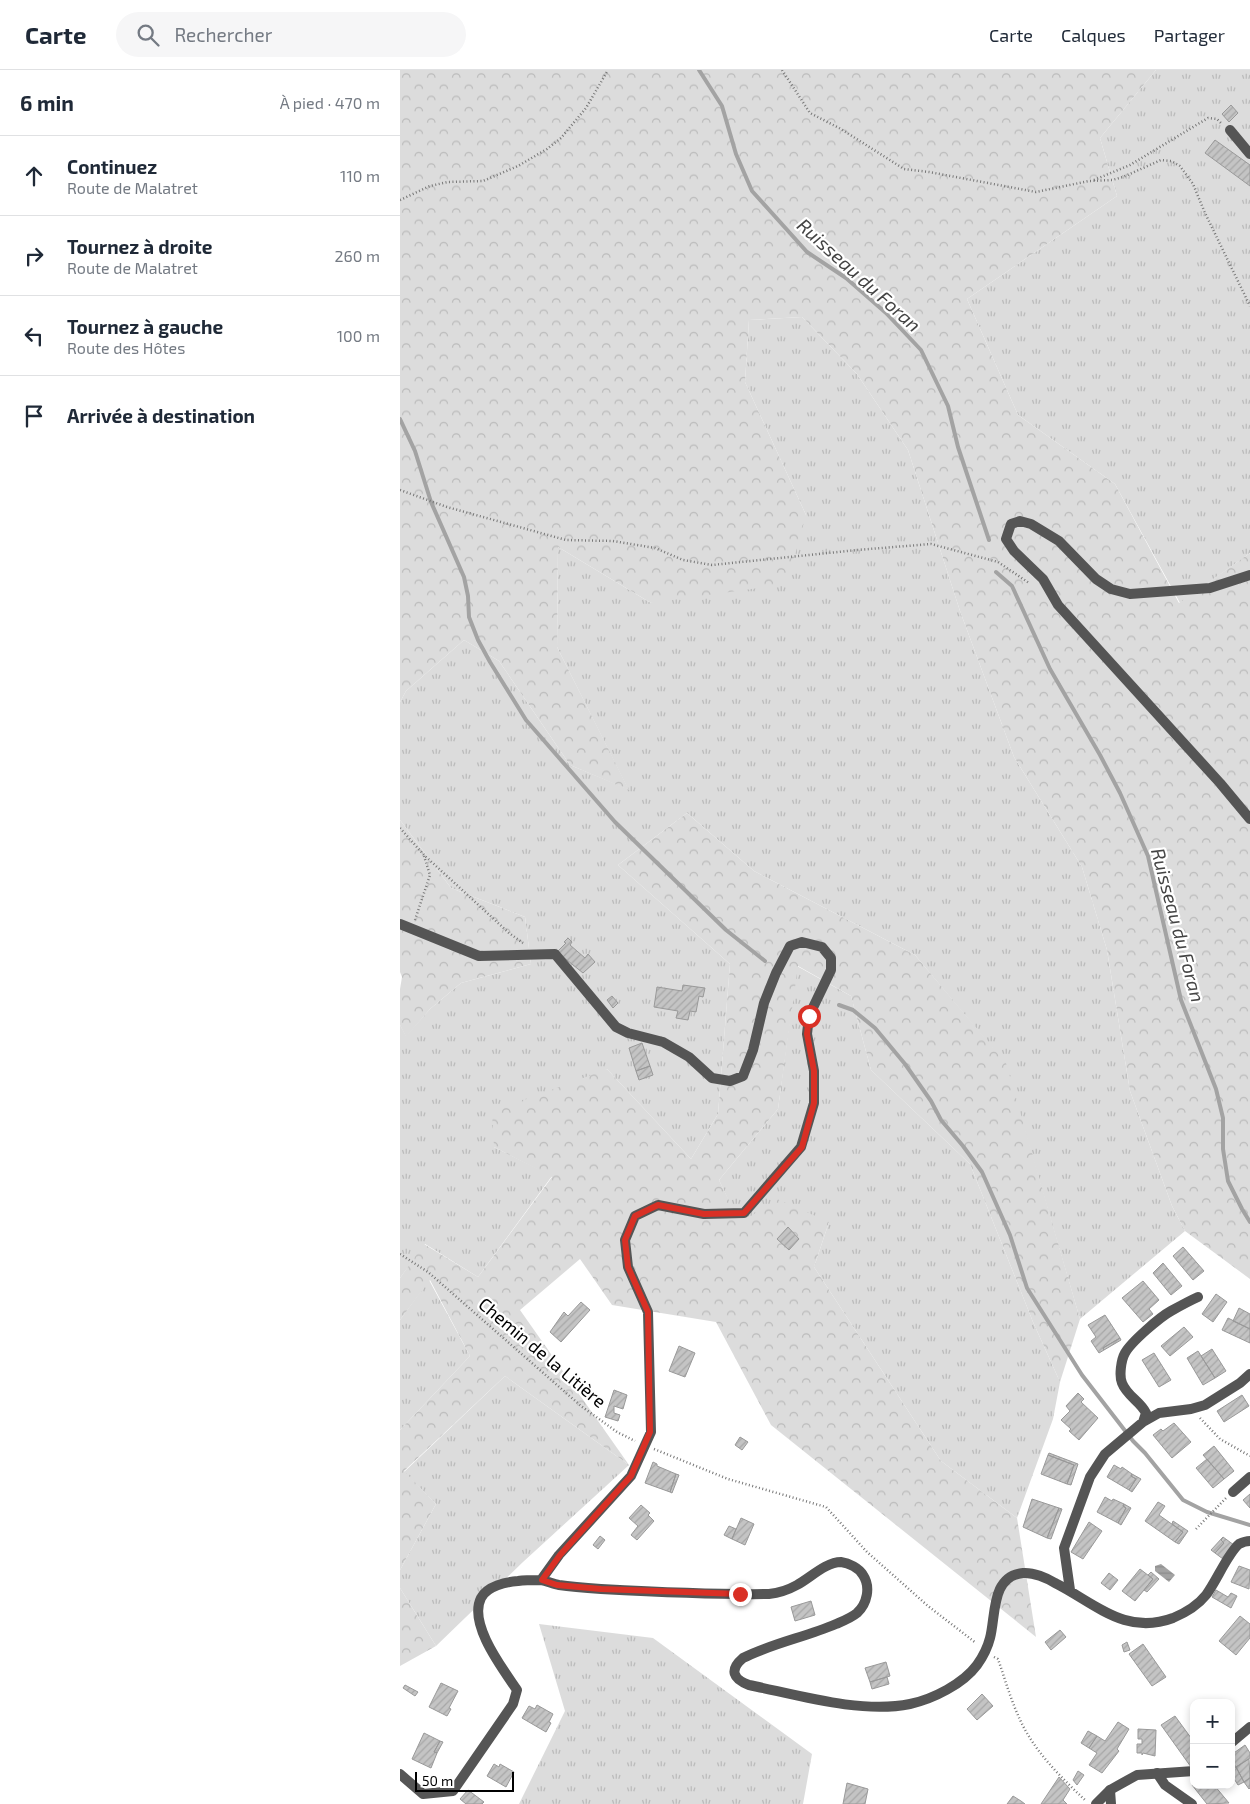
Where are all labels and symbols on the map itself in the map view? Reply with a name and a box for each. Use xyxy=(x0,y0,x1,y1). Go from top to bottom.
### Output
water label: Ruisseau du Foran xyxy=(793,213,926,336)
water label: Ruisseau du Foran xyxy=(1147,845,1210,1004)
route start xyxy=(798,1005,821,1028)
street label: Chemin de la Litière xyxy=(474,1292,611,1412)
route end xyxy=(729,1583,752,1606)
scale bar xyxy=(415,1769,514,1792)

